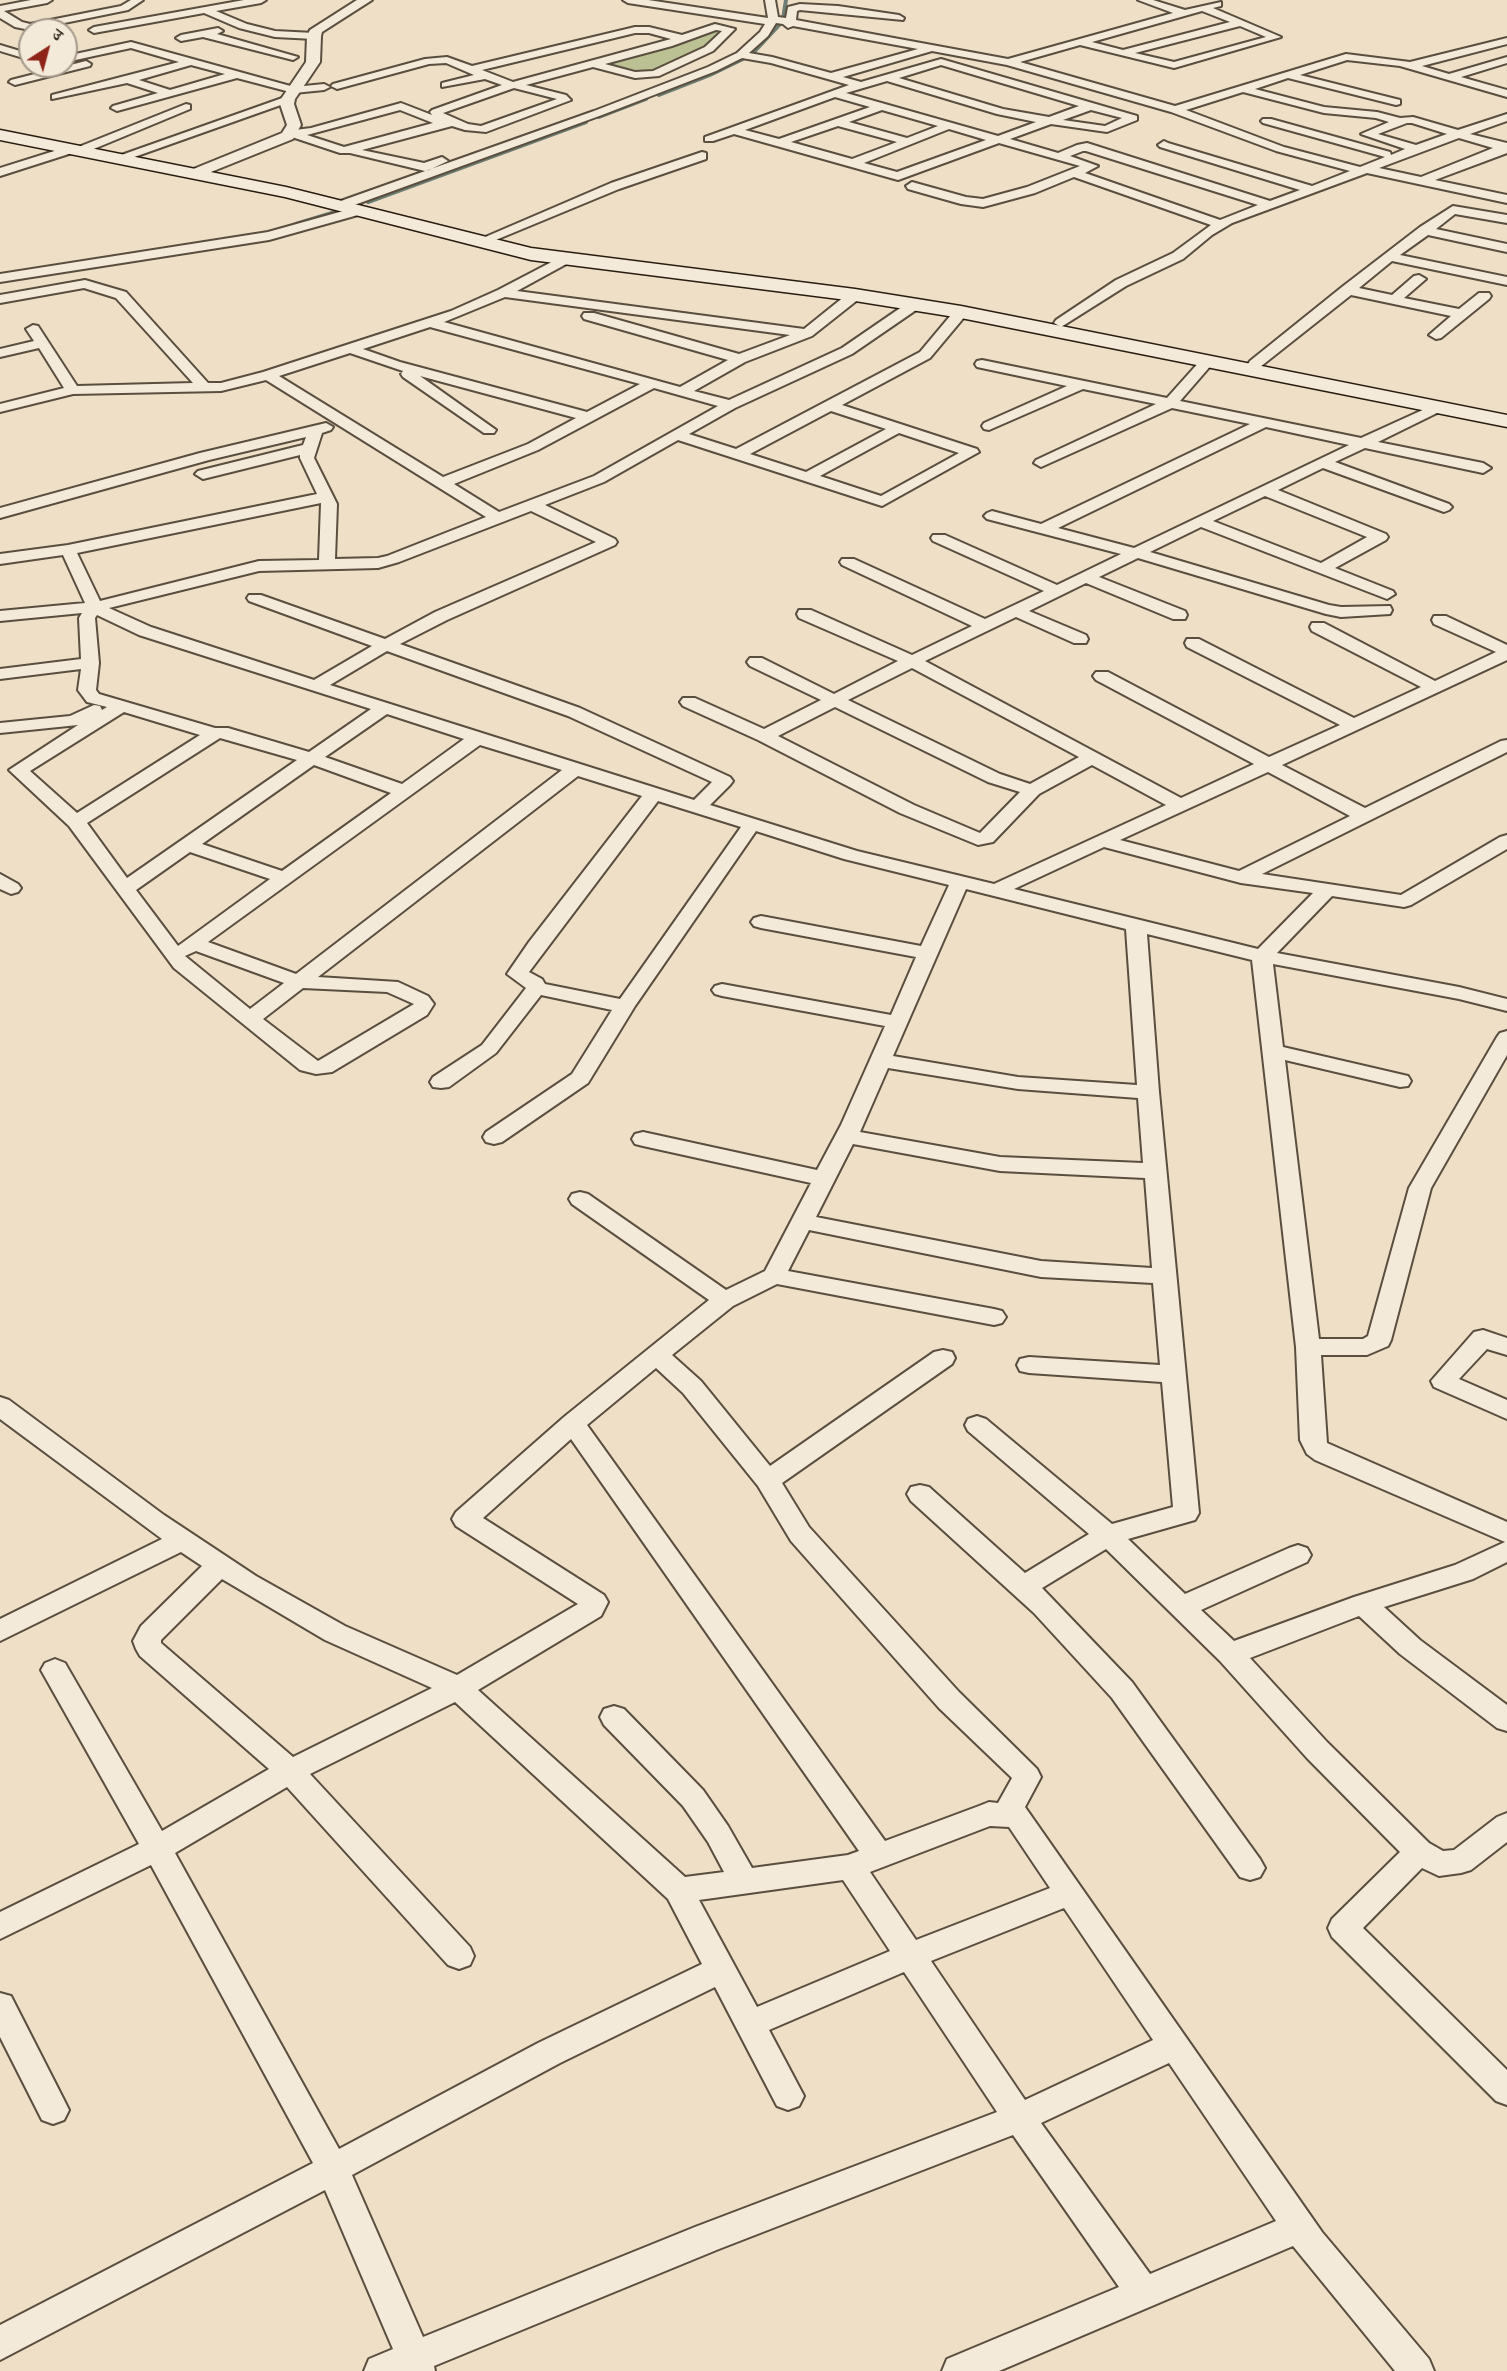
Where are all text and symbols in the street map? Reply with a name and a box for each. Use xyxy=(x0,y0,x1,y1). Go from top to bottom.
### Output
north arrow xyxy=(18,18,78,78)
text: उ xyxy=(48,24,67,46)

